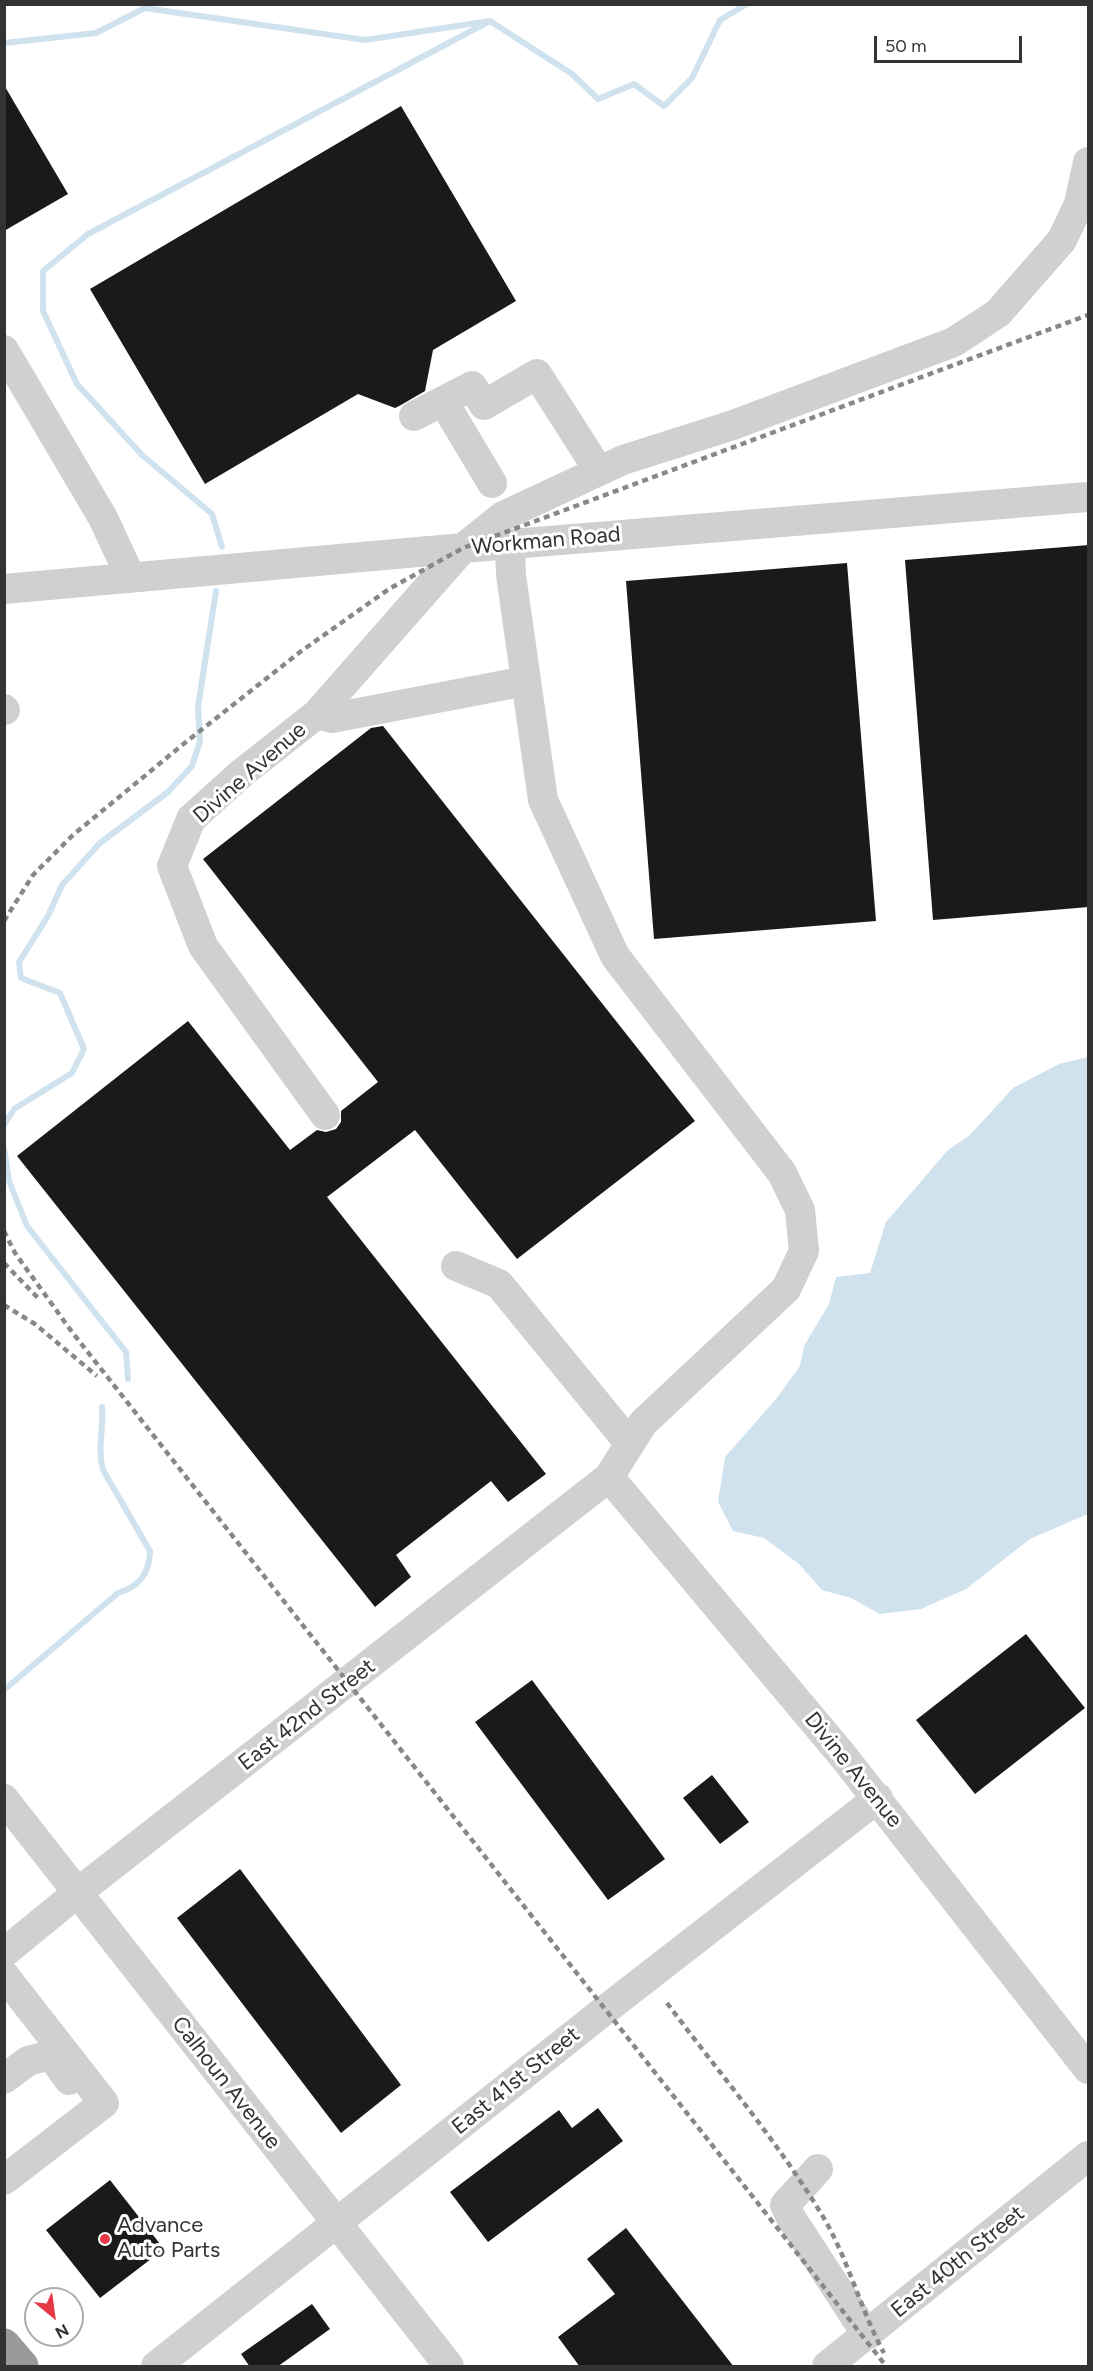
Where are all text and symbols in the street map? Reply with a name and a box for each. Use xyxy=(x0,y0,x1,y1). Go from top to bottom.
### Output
scale bar xyxy=(877,24,1026,62)
text: 50 m xyxy=(885,35,927,57)
street label: Workman Road xyxy=(470,521,622,561)
street label: Divine Avenue xyxy=(188,717,312,829)
street label: East 42nd Street xyxy=(233,1653,381,1777)
street label: Divine Avenue xyxy=(798,1707,908,1833)
street label: Calhoun Avenue xyxy=(166,2011,286,2155)
street label: East 41st Street xyxy=(447,2021,585,2141)
street label: East 40th Street xyxy=(886,2200,1030,2324)
place label: Advance Auto Parts xyxy=(117,2213,220,2264)
marker: Advance Auto Parts xyxy=(98,2232,112,2246)
north arrow xyxy=(24,2287,84,2347)
text: N xyxy=(52,2320,72,2343)

